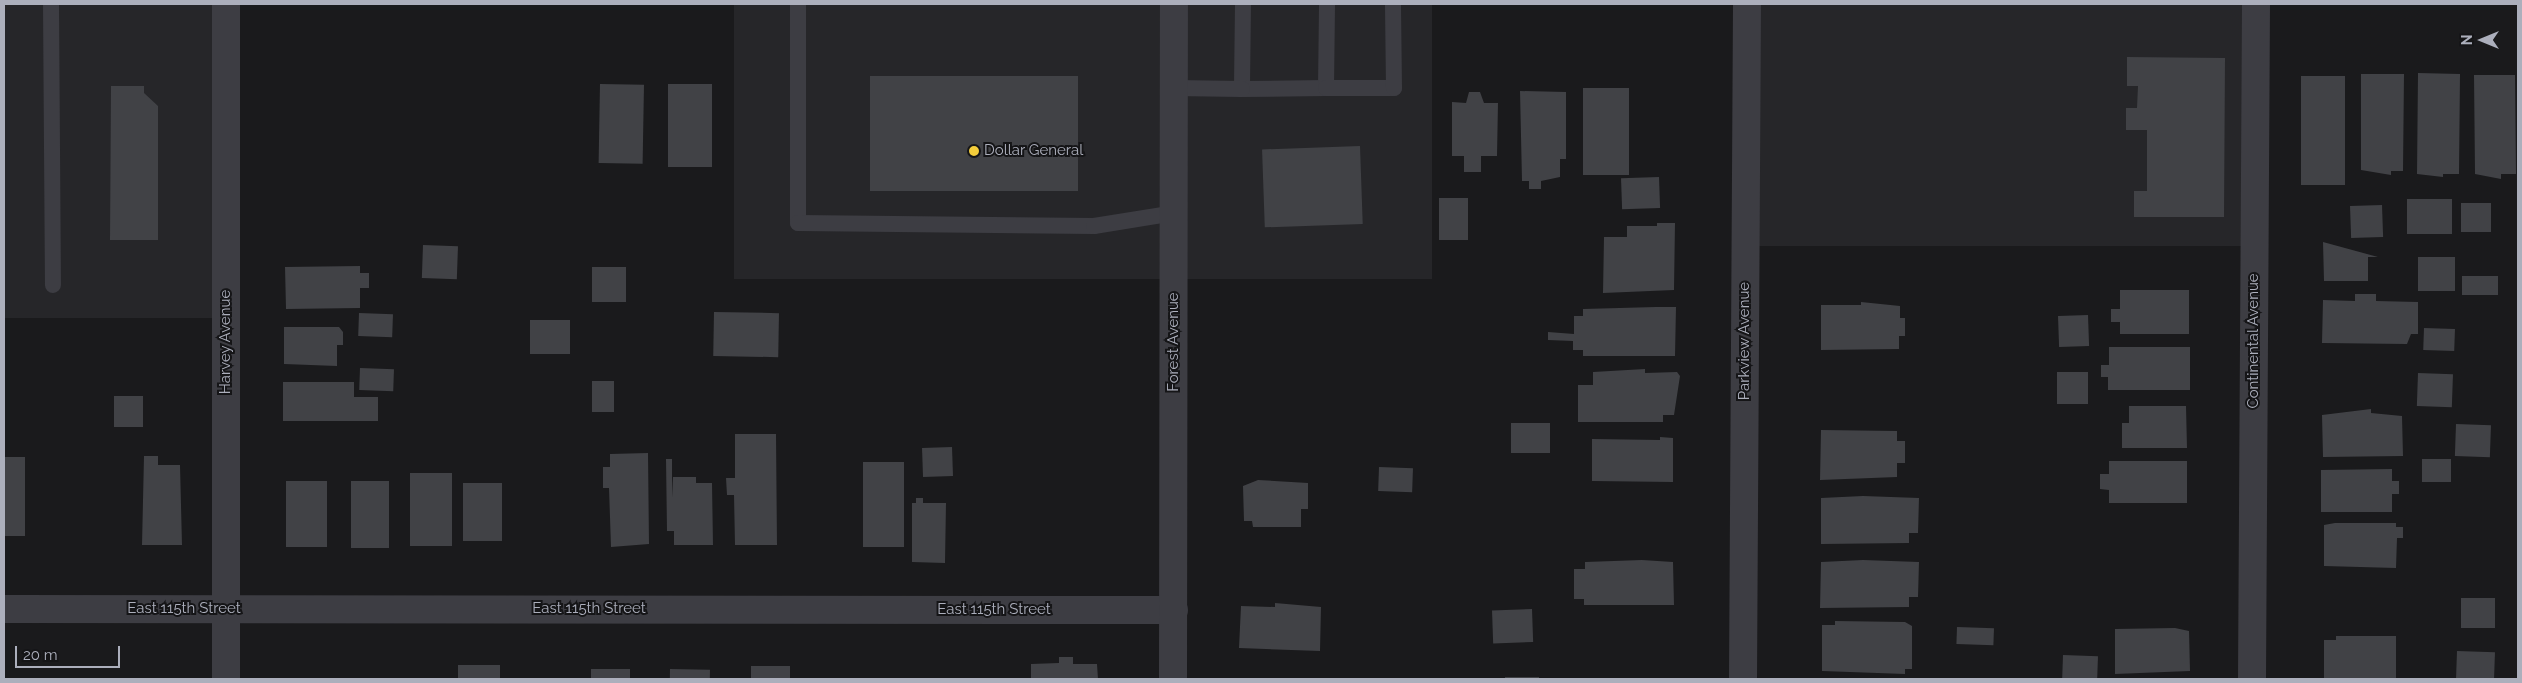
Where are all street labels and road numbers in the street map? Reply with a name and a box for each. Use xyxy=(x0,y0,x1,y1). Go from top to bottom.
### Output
street label: Continental Avenue xyxy=(2245,273,2263,409)
street label: Parkview Avenue xyxy=(1736,281,1754,401)
street label: Harvey Avenue xyxy=(217,289,235,395)
street label: Forest Avenue xyxy=(1165,292,1183,392)
street label: East 115th Street xyxy=(127,600,241,618)
street label: East 115th Street xyxy=(532,600,646,618)
street label: East 115th Street xyxy=(937,601,1051,619)

